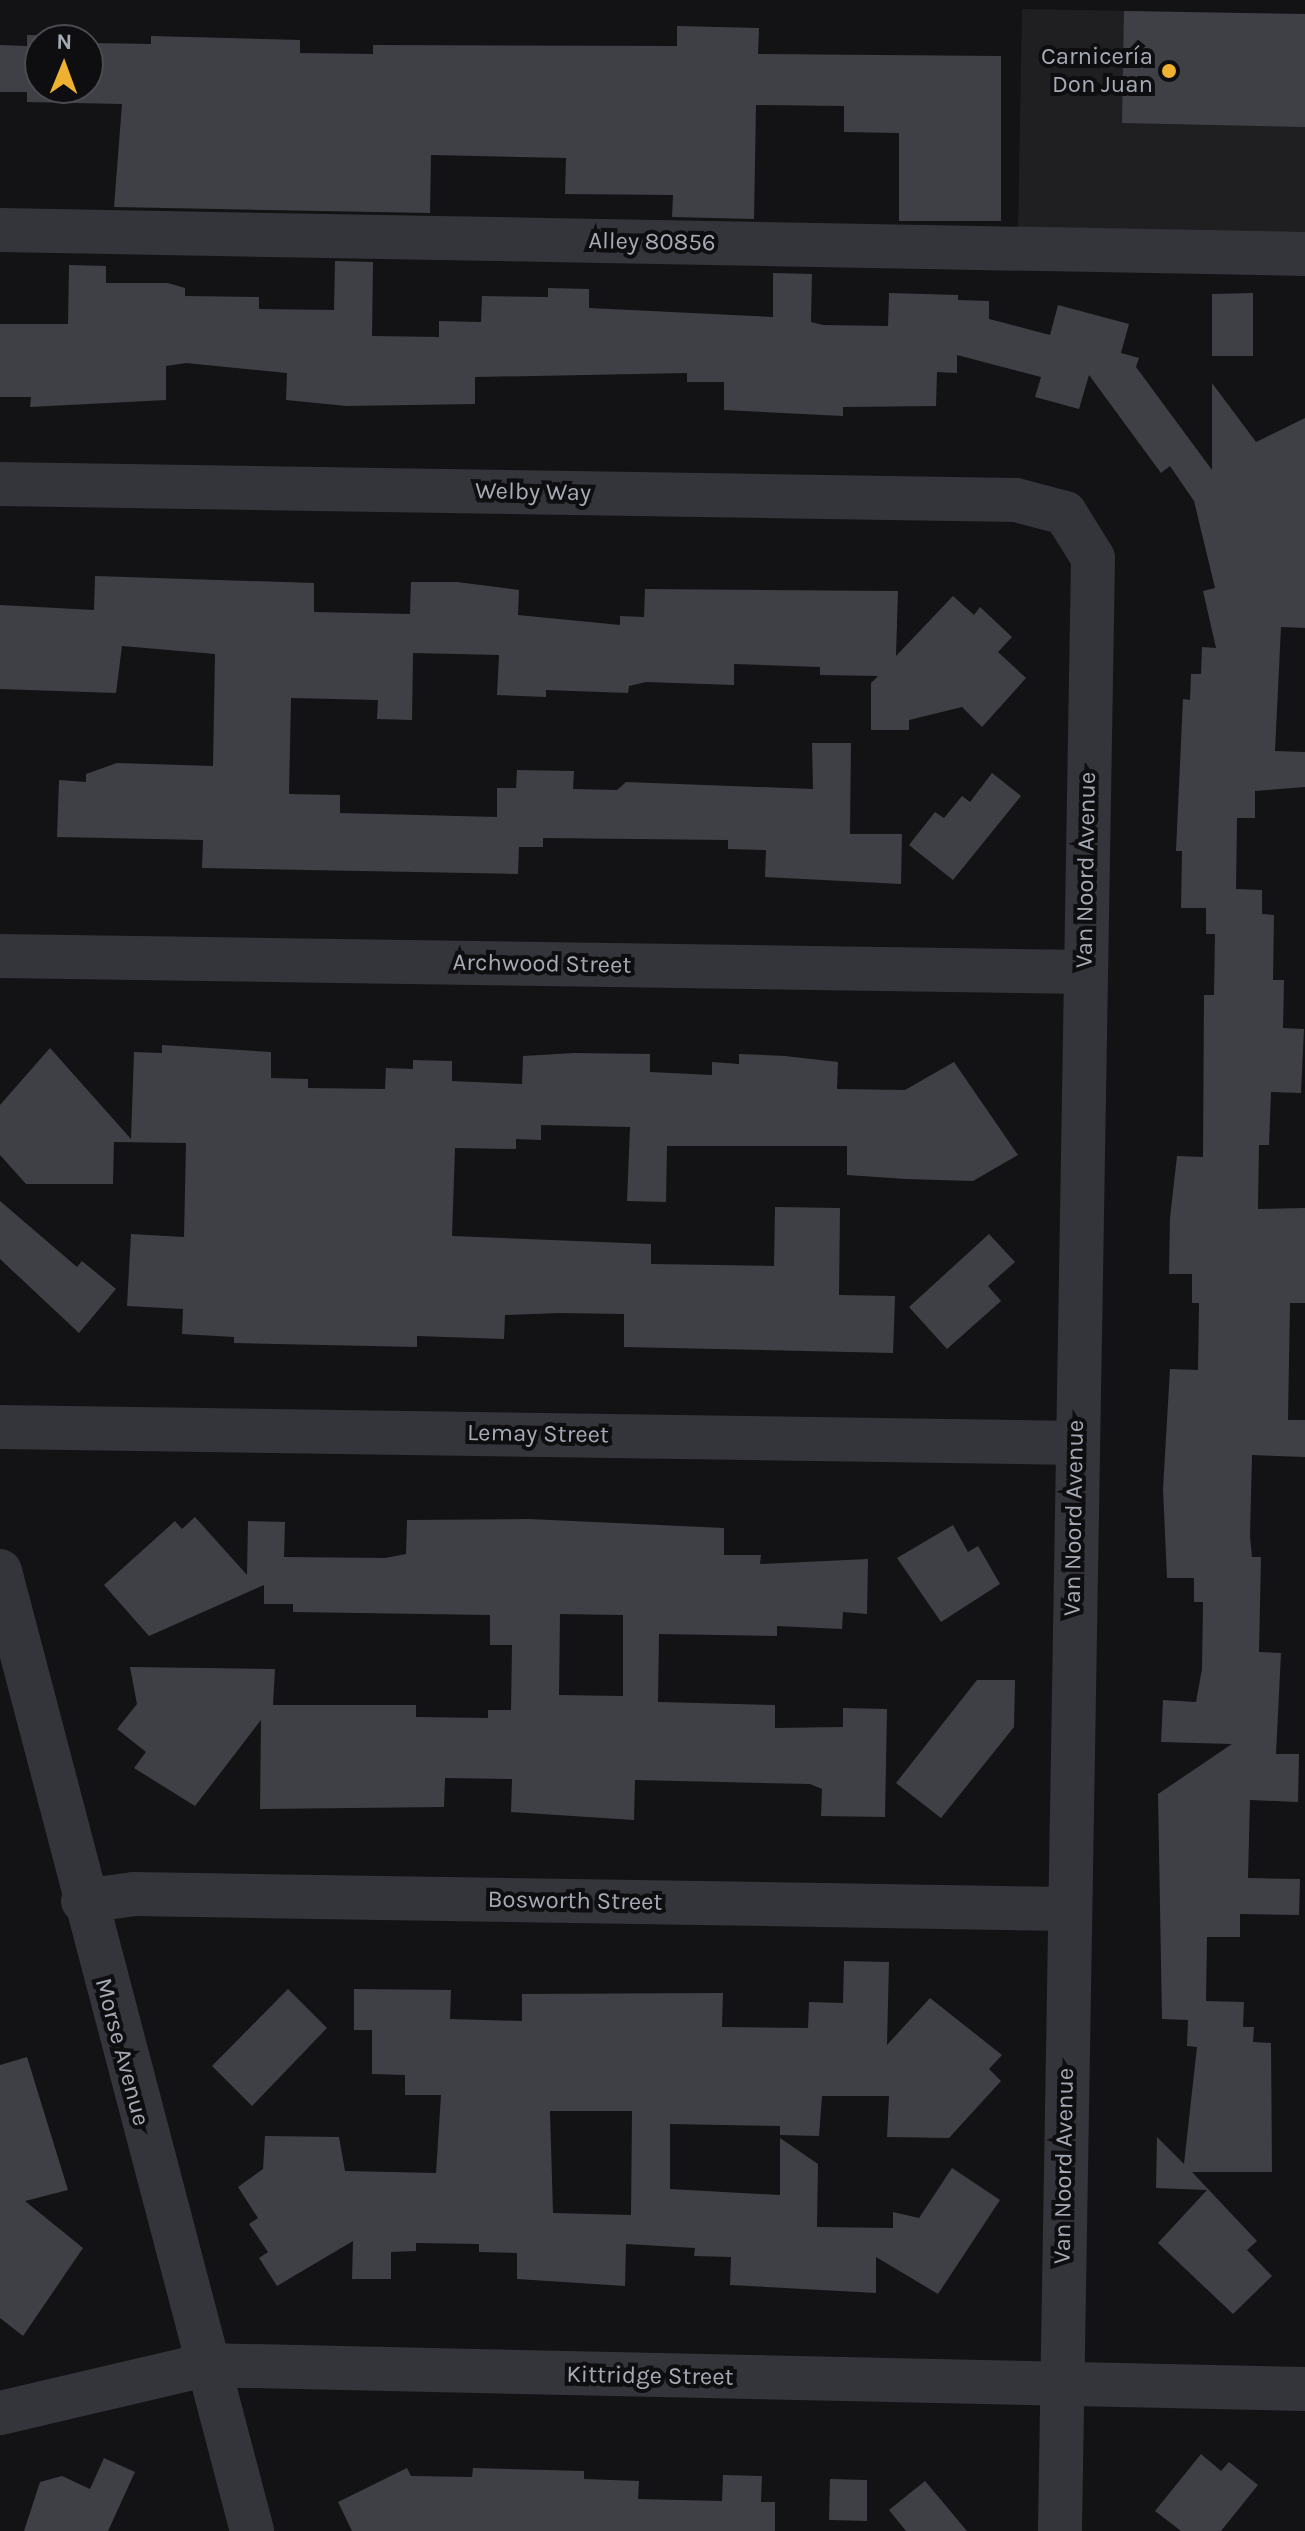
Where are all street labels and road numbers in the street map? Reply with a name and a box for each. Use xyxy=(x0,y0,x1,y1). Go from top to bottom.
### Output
street label: Alley 80856 xyxy=(588,226,716,258)
street label: Welby Way xyxy=(475,477,591,507)
street label: Van Noord Avenue xyxy=(1070,772,1102,968)
street label: Archwood Street xyxy=(452,948,632,980)
street label: Lemay Street xyxy=(467,1418,609,1450)
street label: Van Noord Avenue xyxy=(1058,1420,1090,1616)
street label: Bosworth Street xyxy=(487,1885,663,1917)
street label: Morse Avenue xyxy=(88,1975,156,2129)
street label: Van Noord Avenue xyxy=(1048,2068,1080,2264)
street label: Kittridge Street xyxy=(566,2360,734,2392)

